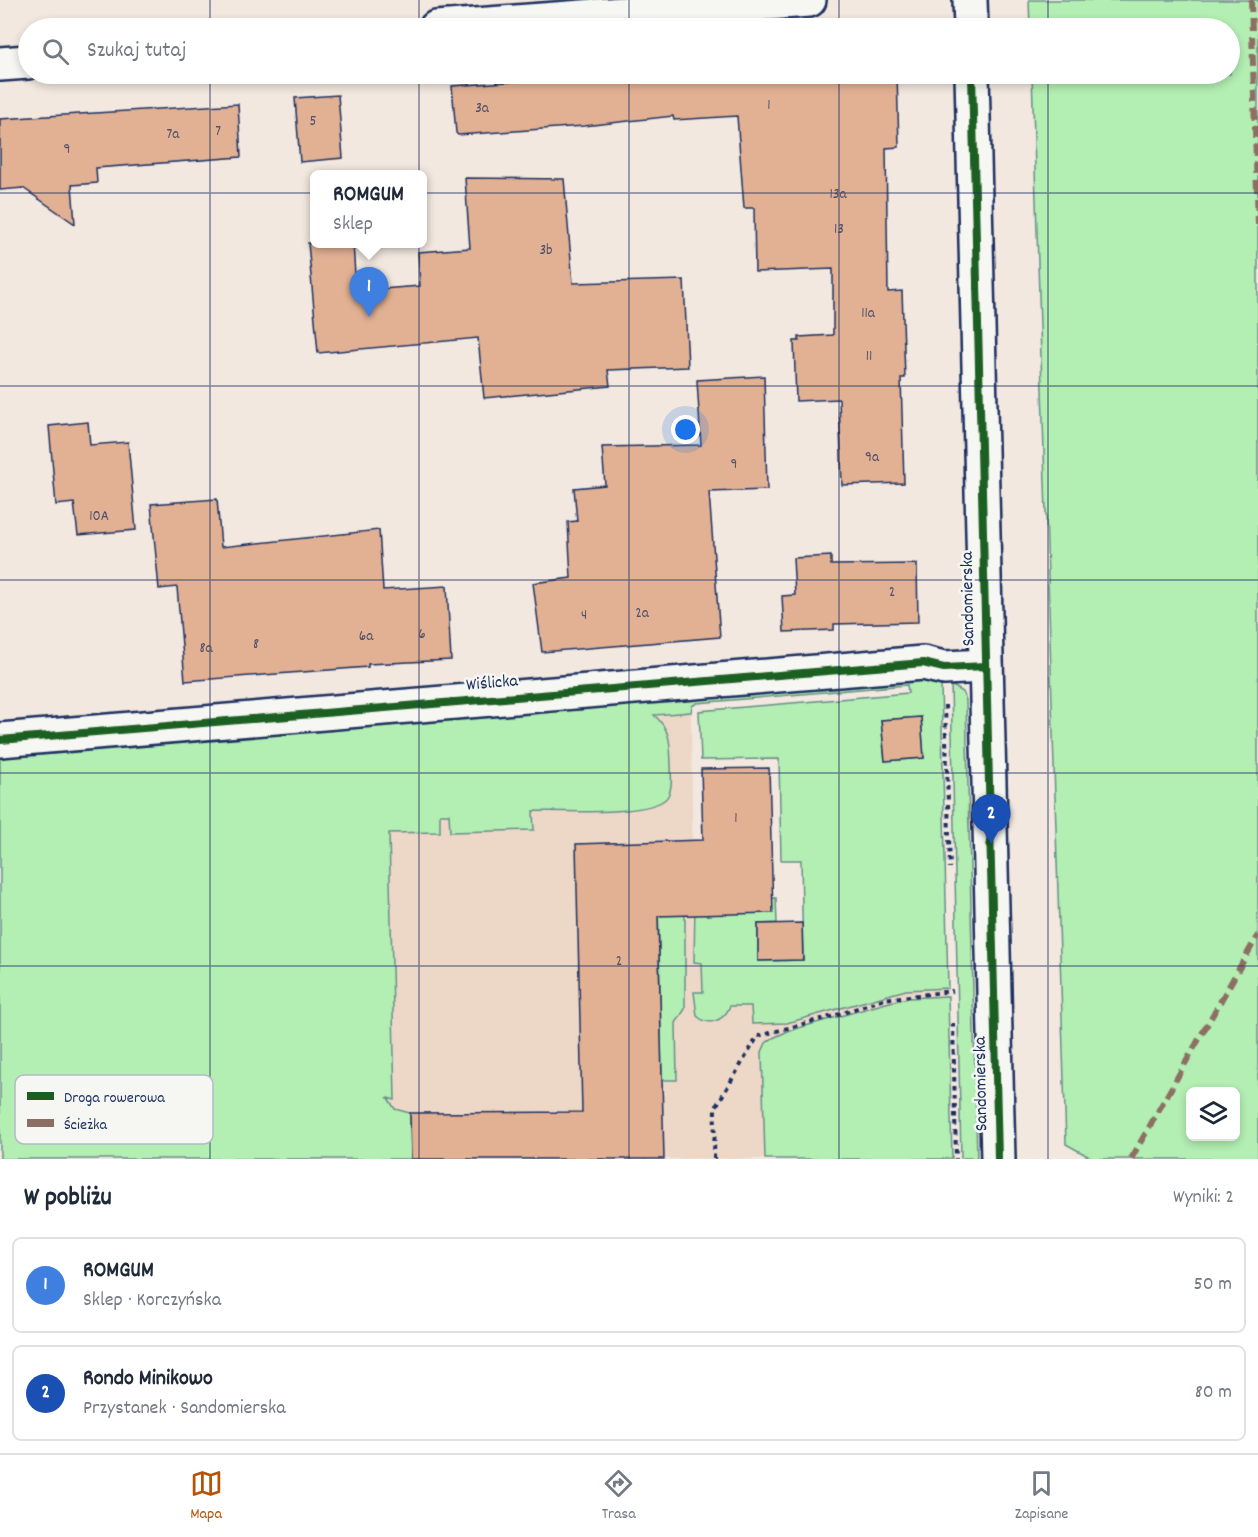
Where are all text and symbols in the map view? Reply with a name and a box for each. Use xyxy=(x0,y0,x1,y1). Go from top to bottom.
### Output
search box xyxy=(18,18,1240,84)
icon: search xyxy=(39,35,72,68)
text: Szukaj tutaj xyxy=(87,36,186,67)
house number: 1 xyxy=(767,95,771,117)
house number: 3a xyxy=(475,98,490,120)
house number: 5 xyxy=(310,111,317,133)
house number: 7 xyxy=(215,121,221,143)
house number: 7a xyxy=(167,124,180,146)
house number: 9 xyxy=(64,139,70,161)
popup xyxy=(310,170,427,248)
text: ROMGUM xyxy=(333,180,404,211)
house number: 13a xyxy=(830,184,847,206)
text: Sklep xyxy=(333,211,373,239)
house number: 13 xyxy=(834,219,844,241)
house number: 3b xyxy=(539,240,553,262)
pin: 1 xyxy=(350,268,388,317)
house number: 11a xyxy=(861,303,876,325)
house number: 11 xyxy=(866,346,872,368)
your location xyxy=(671,415,700,444)
house number: 9a xyxy=(865,447,880,469)
house number: 9 xyxy=(731,454,737,476)
house number: 10A xyxy=(89,506,109,528)
street label: Sandomierska xyxy=(956,551,982,647)
house number: 2 xyxy=(889,582,895,604)
house number: 2a xyxy=(635,603,650,625)
house number: 4 xyxy=(581,605,587,627)
house number: 6 xyxy=(418,624,426,646)
house number: 6a xyxy=(359,626,374,648)
house number: 8 xyxy=(253,634,259,656)
house number: 8a xyxy=(199,638,213,660)
street label: Wiślicka xyxy=(465,669,520,699)
pin: 2 xyxy=(972,794,1010,844)
house number: 1 xyxy=(734,808,738,830)
house number: 2 xyxy=(616,951,622,973)
street label: Sandomierska xyxy=(969,1036,995,1132)
legend xyxy=(15,1075,213,1144)
text: Droga rowerowa xyxy=(64,1087,165,1110)
map controls xyxy=(1186,1087,1240,1141)
button: layers xyxy=(1186,1087,1240,1141)
text: Ścieżka xyxy=(64,1114,108,1137)
text: W pobliżu xyxy=(24,1180,112,1217)
text: Wyniki: 2 xyxy=(1173,1184,1234,1212)
text: ROMGUM xyxy=(83,1256,154,1287)
text: 1 xyxy=(43,1271,48,1299)
text: 50 m xyxy=(1194,1271,1232,1299)
text: Sklep · Korczyńska xyxy=(83,1287,221,1315)
text: Rondo Minikowo xyxy=(83,1364,213,1395)
text: 2 xyxy=(41,1379,50,1407)
text: 80 m xyxy=(1195,1379,1232,1407)
text: Przystanek · Sandomierska xyxy=(83,1395,286,1423)
tab: Mapa xyxy=(190,1467,223,1526)
tab: Trasa xyxy=(602,1467,636,1526)
tab: Zapisane xyxy=(1015,1467,1068,1526)

